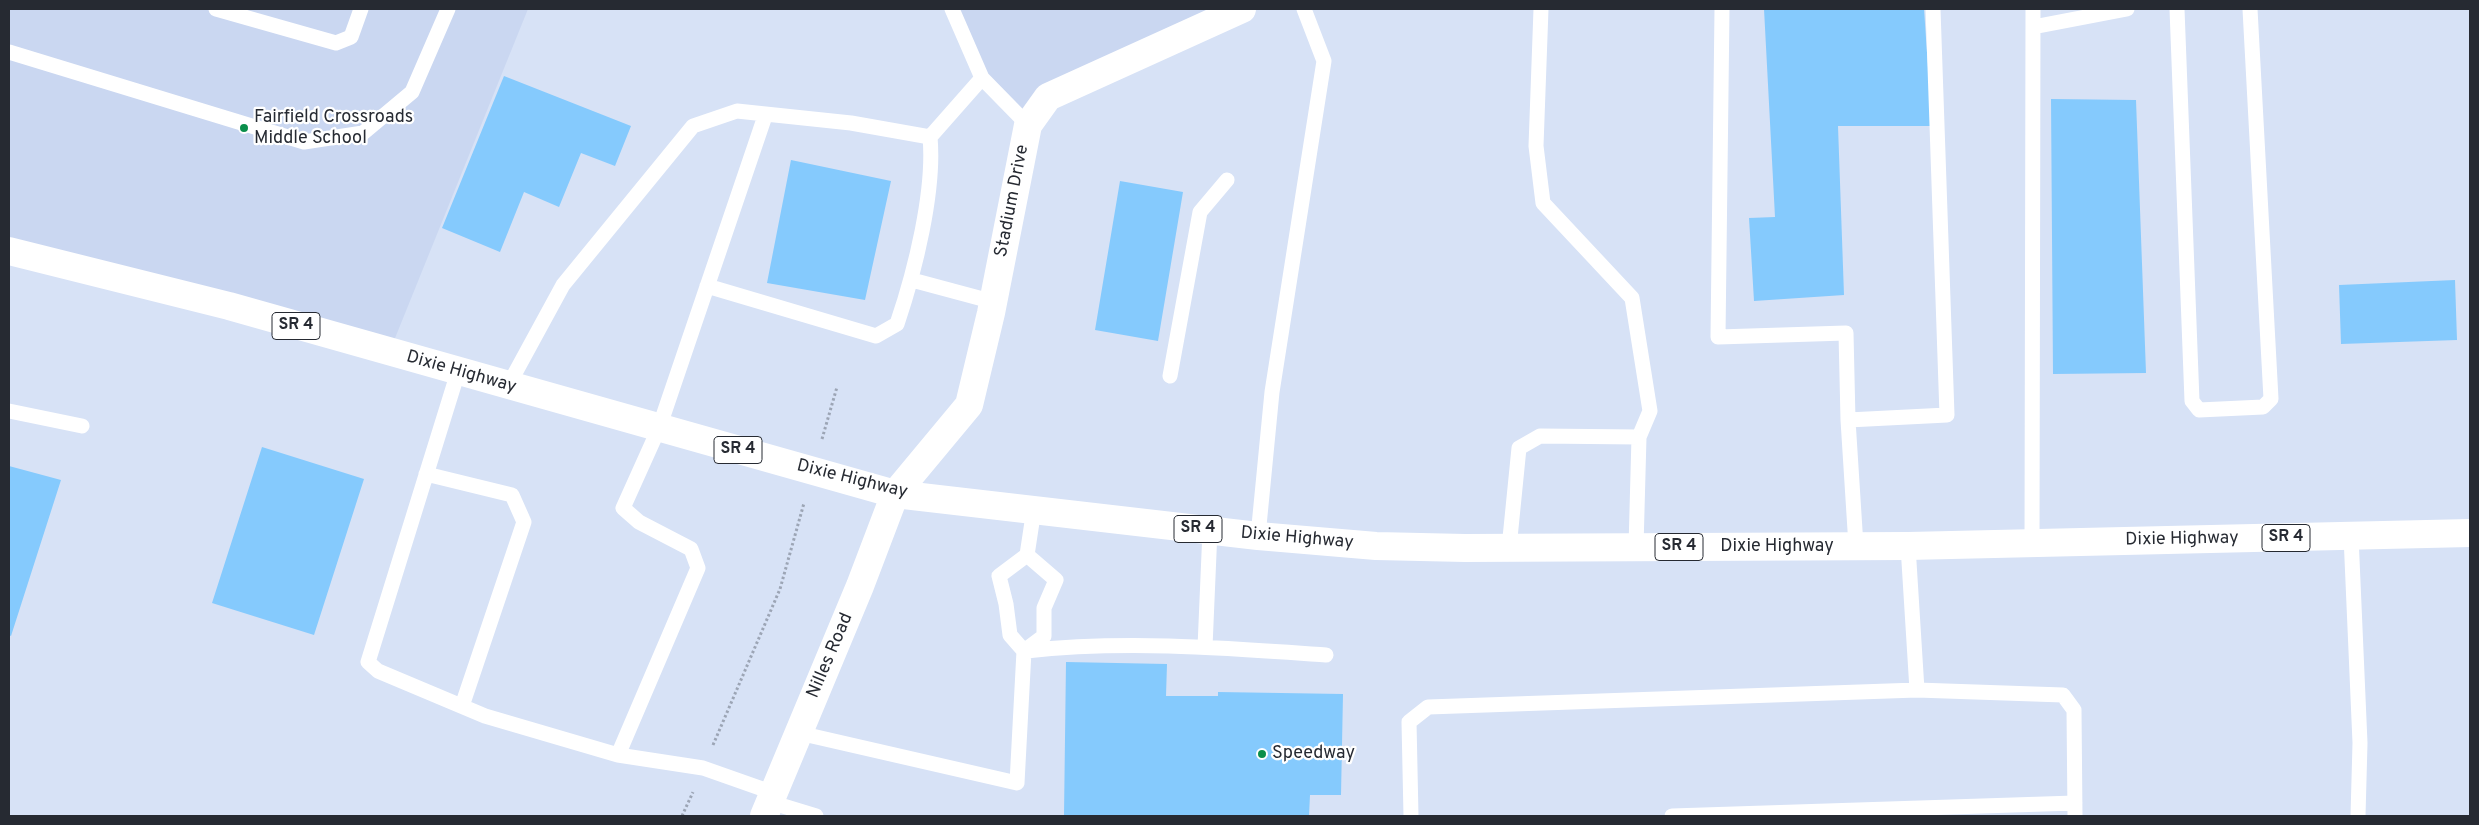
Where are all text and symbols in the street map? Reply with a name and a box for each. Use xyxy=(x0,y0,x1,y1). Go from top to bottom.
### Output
place label: Fairfield Crossroads Middle School xyxy=(254,107,413,150)
marker: Fairfield Crossroads Middle School xyxy=(238,122,250,134)
street label: Stadium Drive xyxy=(992,143,1034,259)
road number: SR 4 xyxy=(272,312,320,340)
street label: Dixie Highway xyxy=(403,347,519,399)
road number: SR 4 xyxy=(714,436,762,464)
street label: Dixie Highway xyxy=(794,456,910,504)
road number: SR 4 xyxy=(1174,516,1222,542)
street label: Dixie Highway xyxy=(1240,523,1354,555)
road number: SR 4 xyxy=(2262,524,2310,552)
street label: Dixie Highway xyxy=(2125,528,2239,552)
road number: SR 4 xyxy=(1655,534,1703,560)
street label: Dixie Highway xyxy=(1720,536,1834,558)
street label: Nilles Road xyxy=(803,610,859,702)
place label: Speedway xyxy=(1272,743,1355,765)
marker: Speedway xyxy=(1256,748,1268,760)

